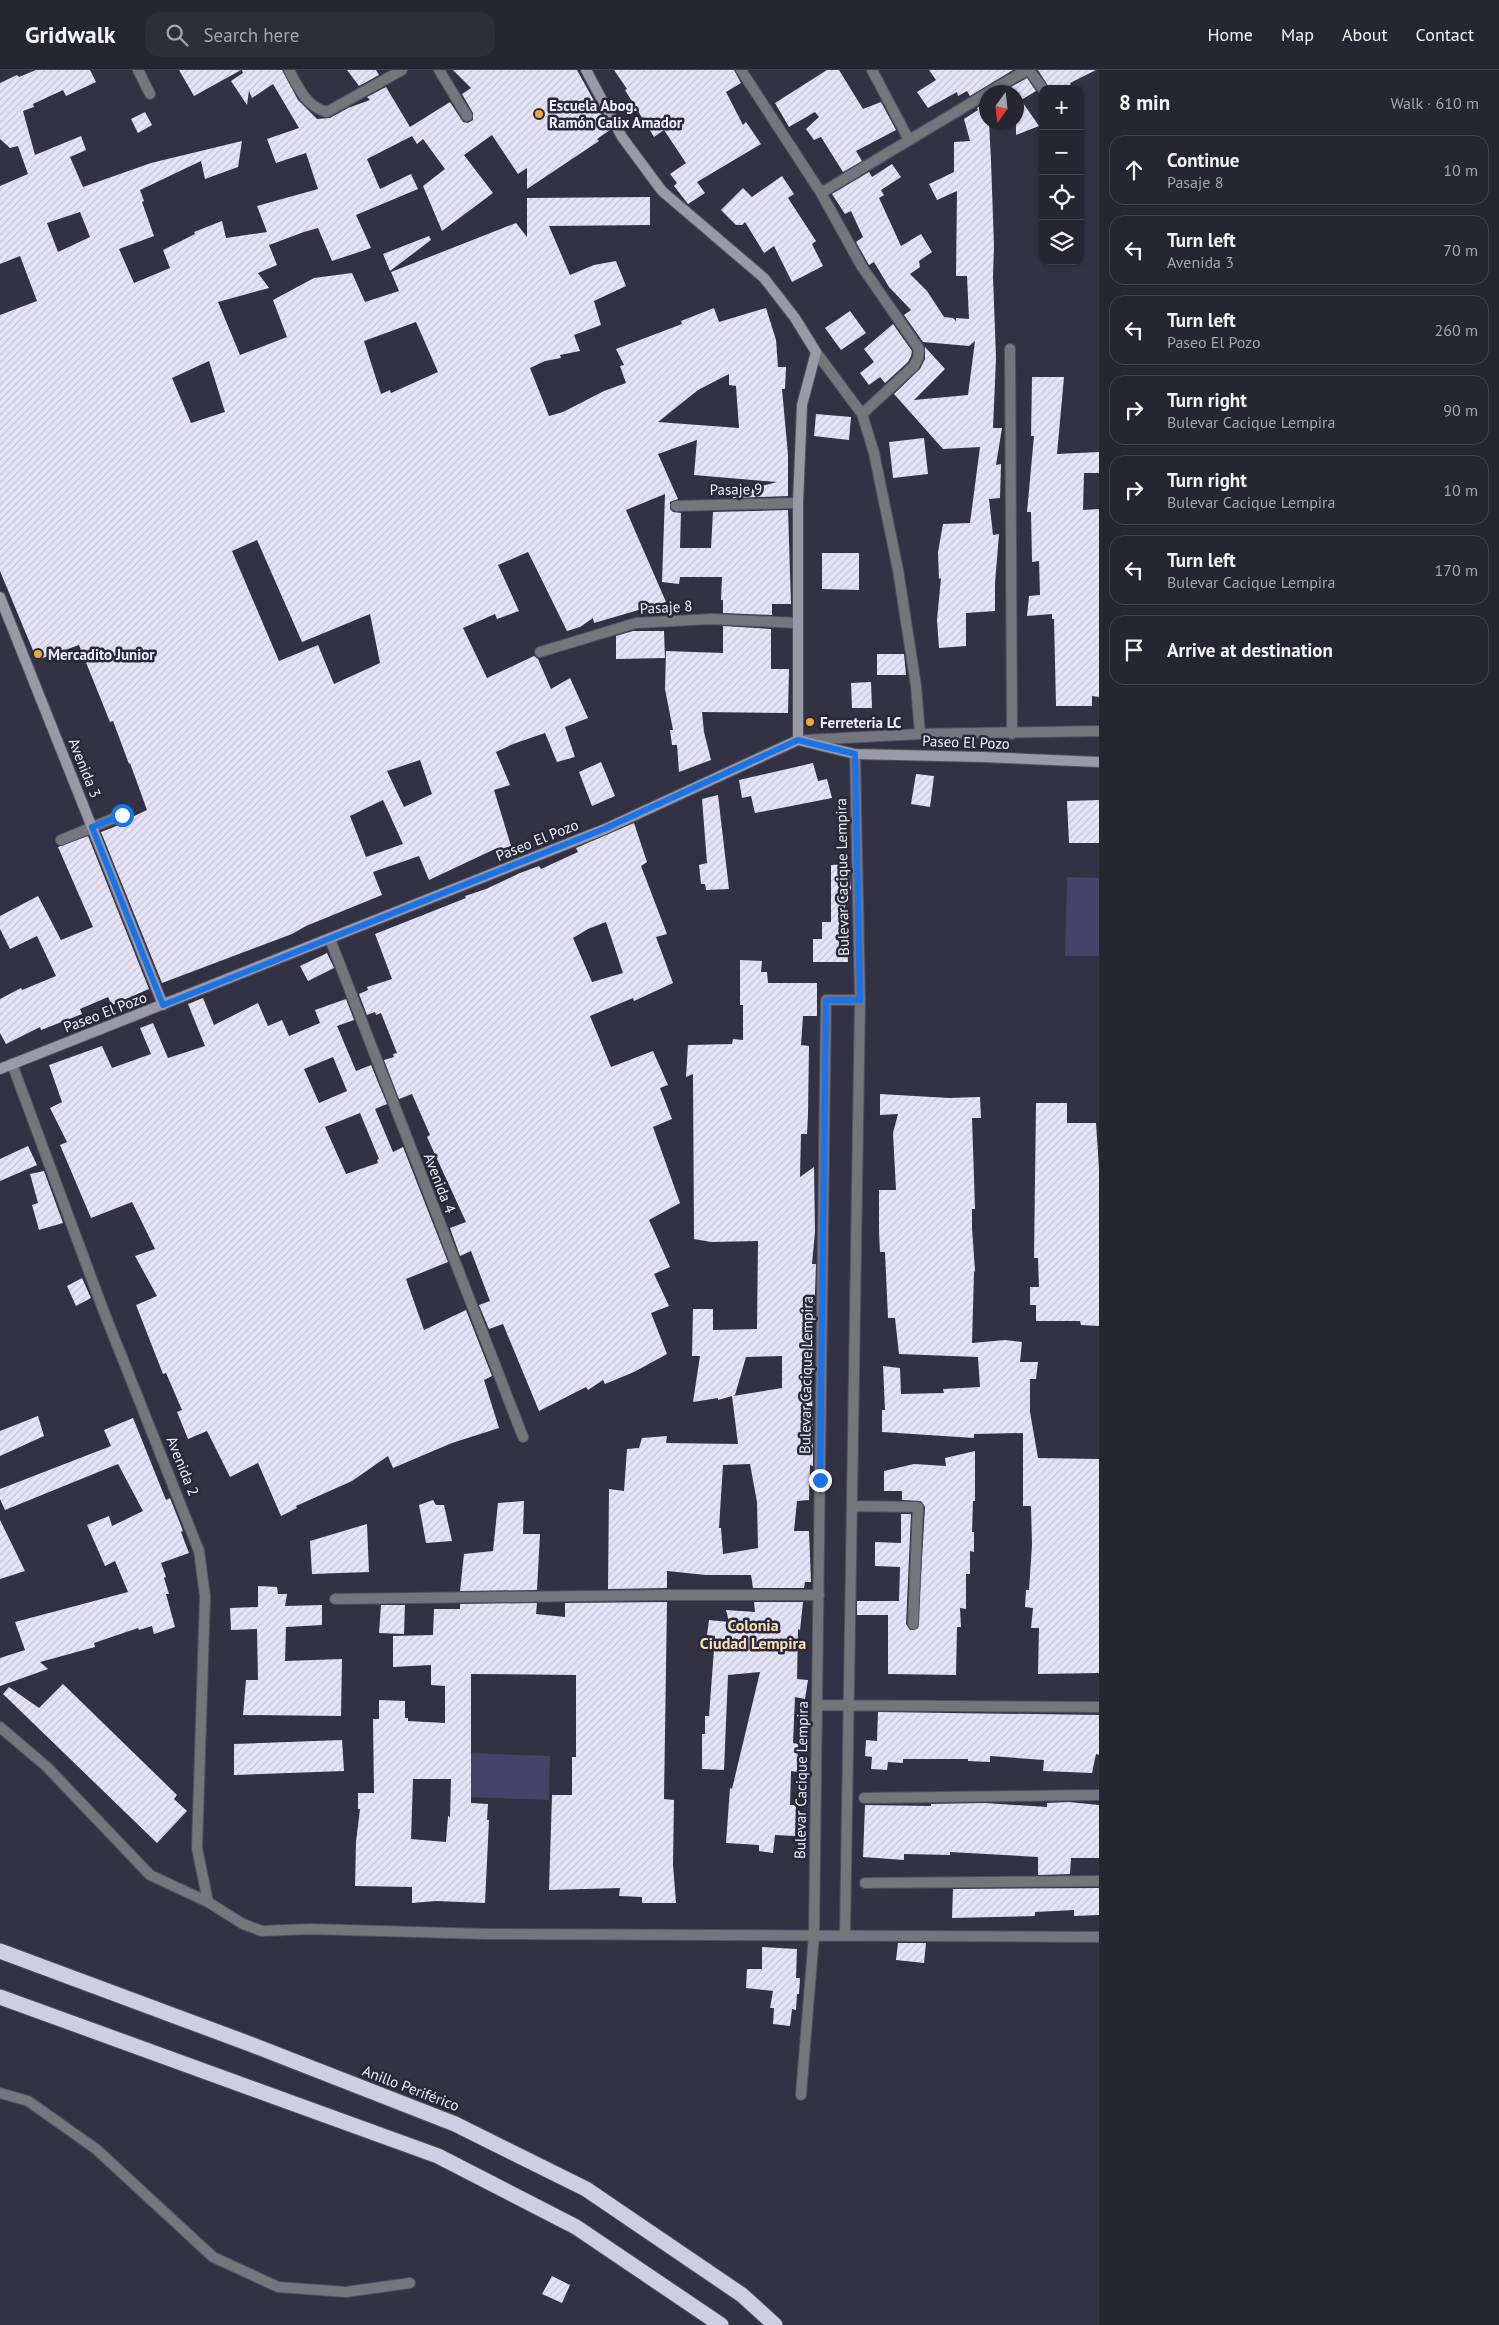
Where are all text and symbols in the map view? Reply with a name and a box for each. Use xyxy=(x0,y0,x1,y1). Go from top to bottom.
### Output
search box xyxy=(145,12,495,57)
text: Gridwalk xyxy=(25,19,115,50)
icon: search xyxy=(163,21,191,49)
text: Search here xyxy=(203,23,299,47)
text: Home xyxy=(1207,23,1253,46)
text: Map xyxy=(1281,23,1314,46)
text: About xyxy=(1342,23,1388,46)
text: Contact xyxy=(1416,23,1474,46)
north arrow xyxy=(979,85,1024,130)
map controls xyxy=(1039,85,1084,265)
button: + xyxy=(1039,85,1084,130)
text: 8 min xyxy=(1119,89,1170,116)
text: Walk · 610 m xyxy=(1390,93,1479,113)
place label: Escuela Abog. Ramón Calix Amador xyxy=(549,96,683,132)
marker: Escuela Abog. Ramón Calix Amador xyxy=(533,108,545,120)
button: − xyxy=(1039,130,1084,175)
text: Continue xyxy=(1167,148,1239,172)
icon: ahead xyxy=(1120,156,1148,184)
text: 10 m xyxy=(1443,160,1478,180)
text: Pasaje 8 xyxy=(1167,172,1223,192)
button: locate xyxy=(1039,175,1084,220)
button: layers xyxy=(1039,220,1084,265)
text: Turn left xyxy=(1167,228,1236,252)
icon: left xyxy=(1120,236,1148,264)
text: 70 m xyxy=(1443,240,1478,260)
text: Avenida 3 xyxy=(1167,252,1234,272)
text: Turn left xyxy=(1167,308,1236,332)
icon: left xyxy=(1120,316,1148,344)
text: 260 m xyxy=(1435,320,1478,340)
text: Paseo El Pozo xyxy=(1167,332,1261,352)
text: Turn right xyxy=(1167,388,1247,412)
icon: right xyxy=(1120,396,1148,424)
text: 90 m xyxy=(1443,400,1478,420)
text: Bulevar Cacique Lempira xyxy=(1167,412,1335,432)
text: Turn right xyxy=(1167,468,1247,492)
icon: right xyxy=(1120,476,1148,504)
street label: Pasaje 9 xyxy=(709,479,763,499)
text: 10 m xyxy=(1443,480,1478,500)
text: Bulevar Cacique Lempira xyxy=(1167,492,1335,512)
text: Turn left xyxy=(1167,548,1236,572)
icon: left xyxy=(1120,556,1148,584)
text: 170 m xyxy=(1435,560,1478,580)
text: Bulevar Cacique Lempira xyxy=(1167,572,1335,592)
street label: Pasaje 8 xyxy=(639,596,693,618)
icon: arrive xyxy=(1120,636,1148,664)
text: Arrive at destination xyxy=(1167,638,1333,662)
place label: Mercadito Junior xyxy=(48,645,155,664)
marker: Mercadito Junior xyxy=(32,648,44,660)
place label: Ferreteria LC xyxy=(820,713,902,732)
marker: Ferreteria LC xyxy=(804,716,816,728)
street label: Paseo El Pozo xyxy=(922,731,1010,753)
street label: Avenida 3 xyxy=(64,735,106,801)
street label: Bulevar Cacique Lempira xyxy=(831,798,853,956)
route start xyxy=(111,804,134,827)
street label: Paseo El Pozo xyxy=(493,815,581,865)
street label: Paseo El Pozo xyxy=(61,987,149,1037)
street label: Avenida 4 xyxy=(420,1150,460,1216)
street label: Bulevar Cacique Lempira xyxy=(795,1296,817,1454)
street label: Avenida 2 xyxy=(162,1433,204,1499)
route end xyxy=(809,1469,832,1492)
district label: Colonia Ciudad Lempira xyxy=(700,1615,806,1653)
street label: Bulevar Cacique Lempira xyxy=(790,1701,812,1859)
street label: Anillo Periférico xyxy=(360,2061,462,2115)

